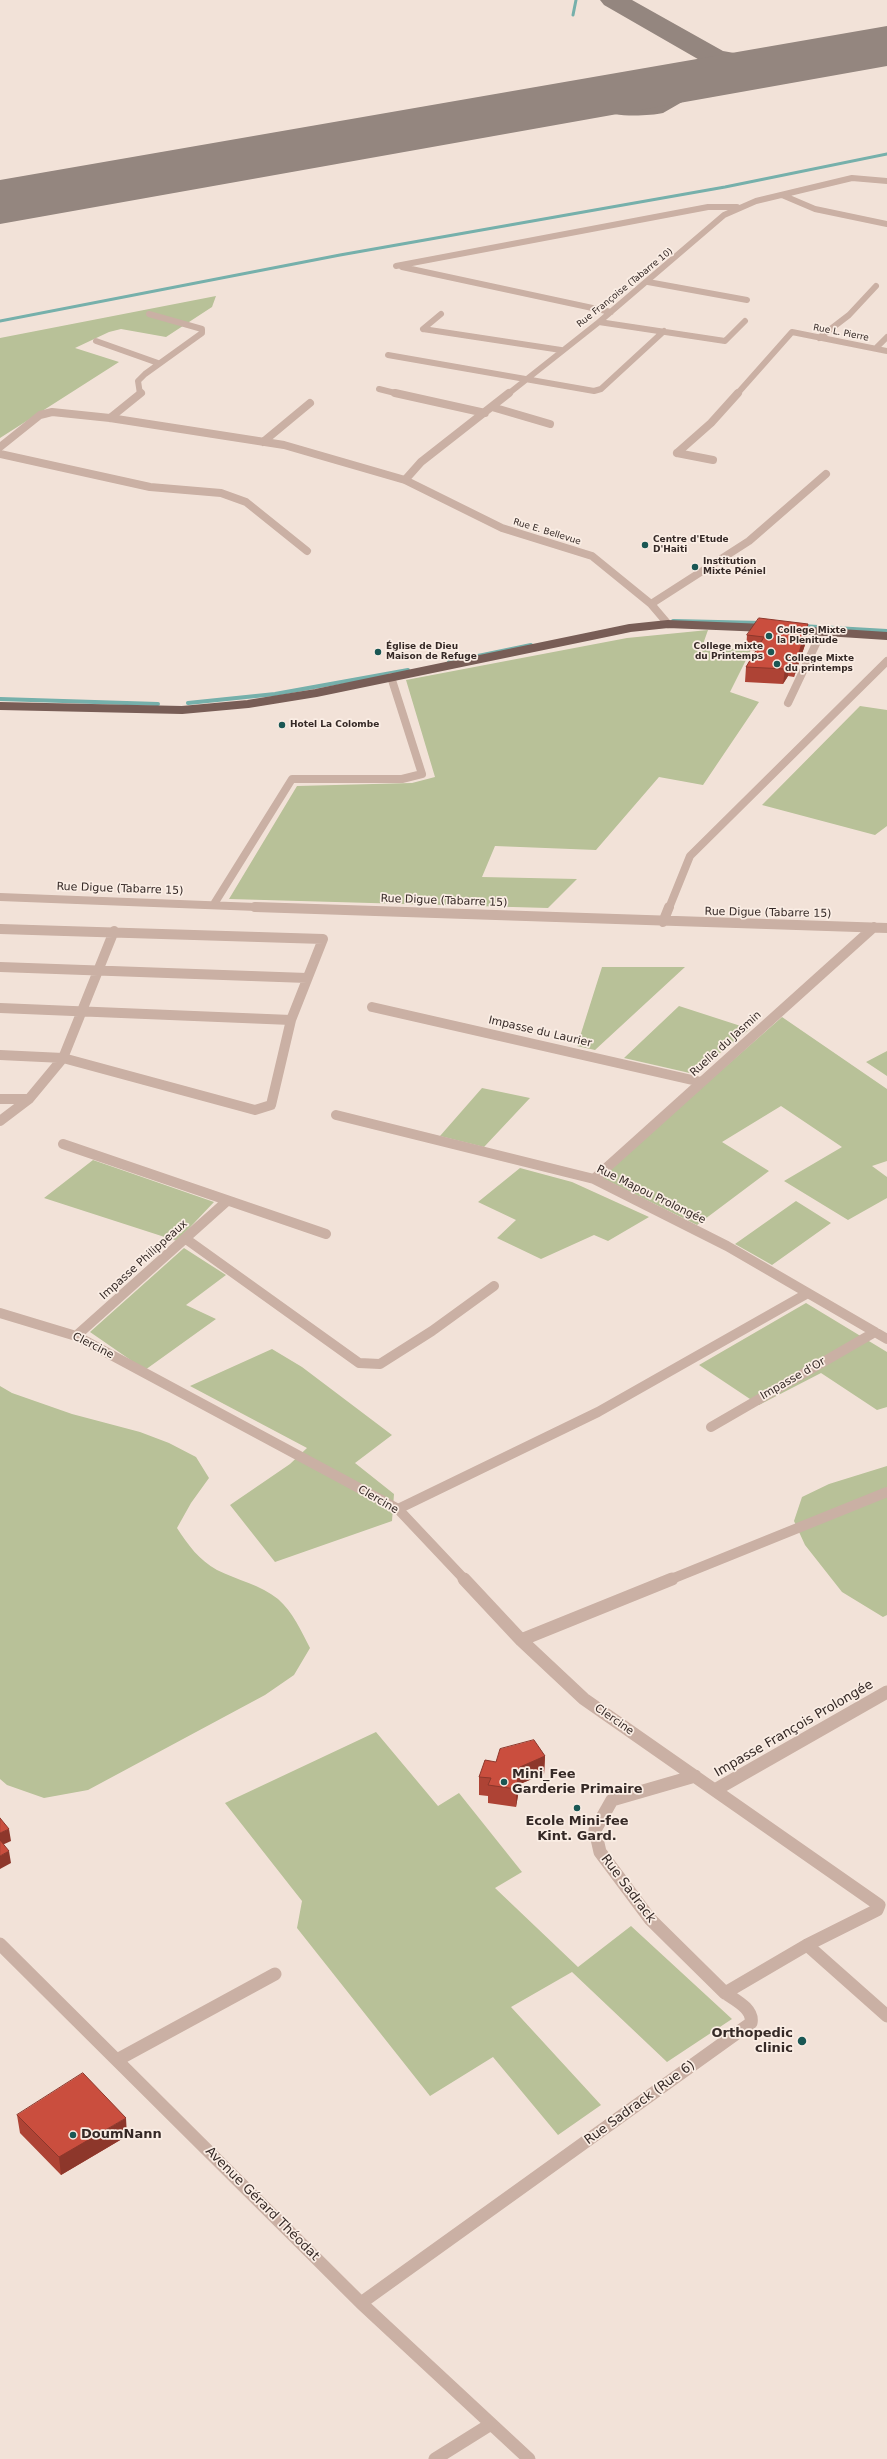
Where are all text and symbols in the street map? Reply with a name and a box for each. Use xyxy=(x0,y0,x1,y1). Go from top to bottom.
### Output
street label: Rue Françoise (Tabarre 10) xyxy=(575,246,675,330)
street label: Rue L. Pierre xyxy=(812,322,870,344)
street label: Rue E. Bellevue xyxy=(512,517,582,547)
place label: Centre d'Etude D'Haiti xyxy=(653,535,729,556)
marker: Centre d'Etude D'Haiti xyxy=(640,540,650,550)
place label: Institution Mixte Péniel xyxy=(703,557,766,578)
marker: Institution Mixte Péniel xyxy=(690,562,700,572)
place label: College Mixte la Plenitude xyxy=(777,626,846,647)
marker: College Mixte la Plenitude xyxy=(764,631,774,641)
place label: Église de Dieu Maison de Refuge xyxy=(386,642,477,663)
place label: College mixte du Printemps xyxy=(694,642,763,663)
marker: Église de Dieu Maison de Refuge xyxy=(373,647,383,657)
marker: College mixte du Printemps xyxy=(766,647,776,657)
place label: College Mixte du printemps xyxy=(785,654,854,675)
marker: College Mixte du printemps xyxy=(772,659,782,669)
marker: Hotel La Colombe xyxy=(277,720,287,730)
place label: Hotel La Colombe xyxy=(290,720,379,730)
street label: Rue Digue (Tabarre 15) xyxy=(56,880,184,898)
street label: Rue Digue (Tabarre 15) xyxy=(380,892,508,910)
street label: Rue Digue (Tabarre 15) xyxy=(704,905,832,921)
street label: Ruelle du Jasmin xyxy=(688,1009,764,1079)
street label: Impasse du Laurier xyxy=(487,1014,593,1050)
street label: Rue Mapou Prolongée xyxy=(594,1163,708,1227)
street label: Impasse Philippeaux xyxy=(98,1217,190,1303)
street label: Clercine xyxy=(70,1330,116,1362)
street label: Impasse d'Or xyxy=(758,1355,828,1403)
street label: Clercine xyxy=(355,1483,401,1517)
street label: Impasse François Prolongée xyxy=(712,1677,876,1781)
street label: Clercine xyxy=(592,1702,636,1738)
place label: Mini_Fee Garderie Primaire xyxy=(512,1767,643,1798)
marker: Mini_Fee Garderie Primaire xyxy=(499,1777,509,1787)
marker: Ecole Mini-fee Kint. Gard. xyxy=(572,1803,582,1813)
place label: Ecole Mini-fee Kint. Gard. xyxy=(525,1814,629,1845)
street label: Rue Sadrack xyxy=(597,1852,659,1926)
place label: Orthopedic clinic xyxy=(712,2026,793,2057)
marker: Orthopedic clinic xyxy=(796,2035,808,2047)
street label: Rue Sadrack (Rue 6) xyxy=(582,2058,698,2148)
place label: DoumNann xyxy=(81,2127,162,2143)
marker: DoumNann xyxy=(68,2130,78,2140)
street label: Avenue Gérard Théodat xyxy=(202,2144,322,2264)

